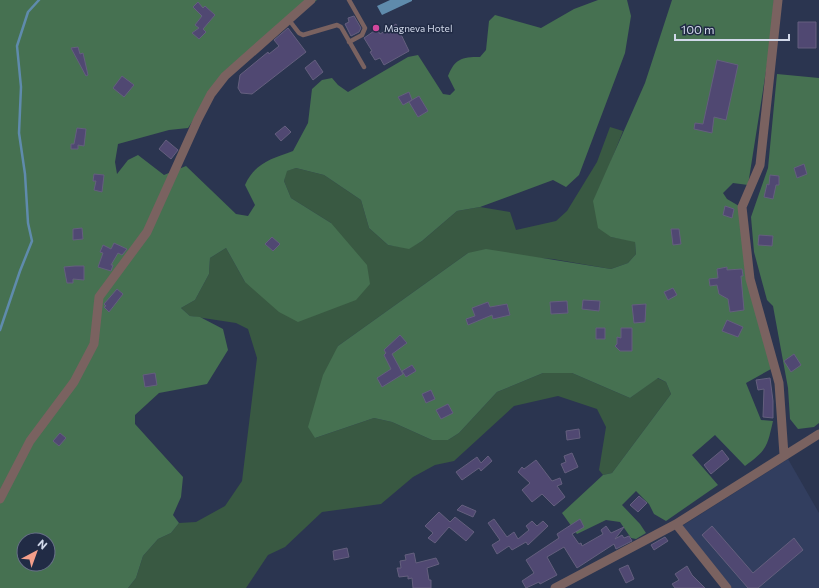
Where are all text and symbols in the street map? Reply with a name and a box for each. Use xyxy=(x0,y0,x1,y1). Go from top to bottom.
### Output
scale bar xyxy=(675,16,789,42)
place label: Magneva Hotel xyxy=(384,22,452,34)
text: 100 m xyxy=(681,22,715,36)
marker: Magneva Hotel xyxy=(371,23,381,33)
north arrow xyxy=(16,532,56,572)
text: N xyxy=(36,536,50,552)

